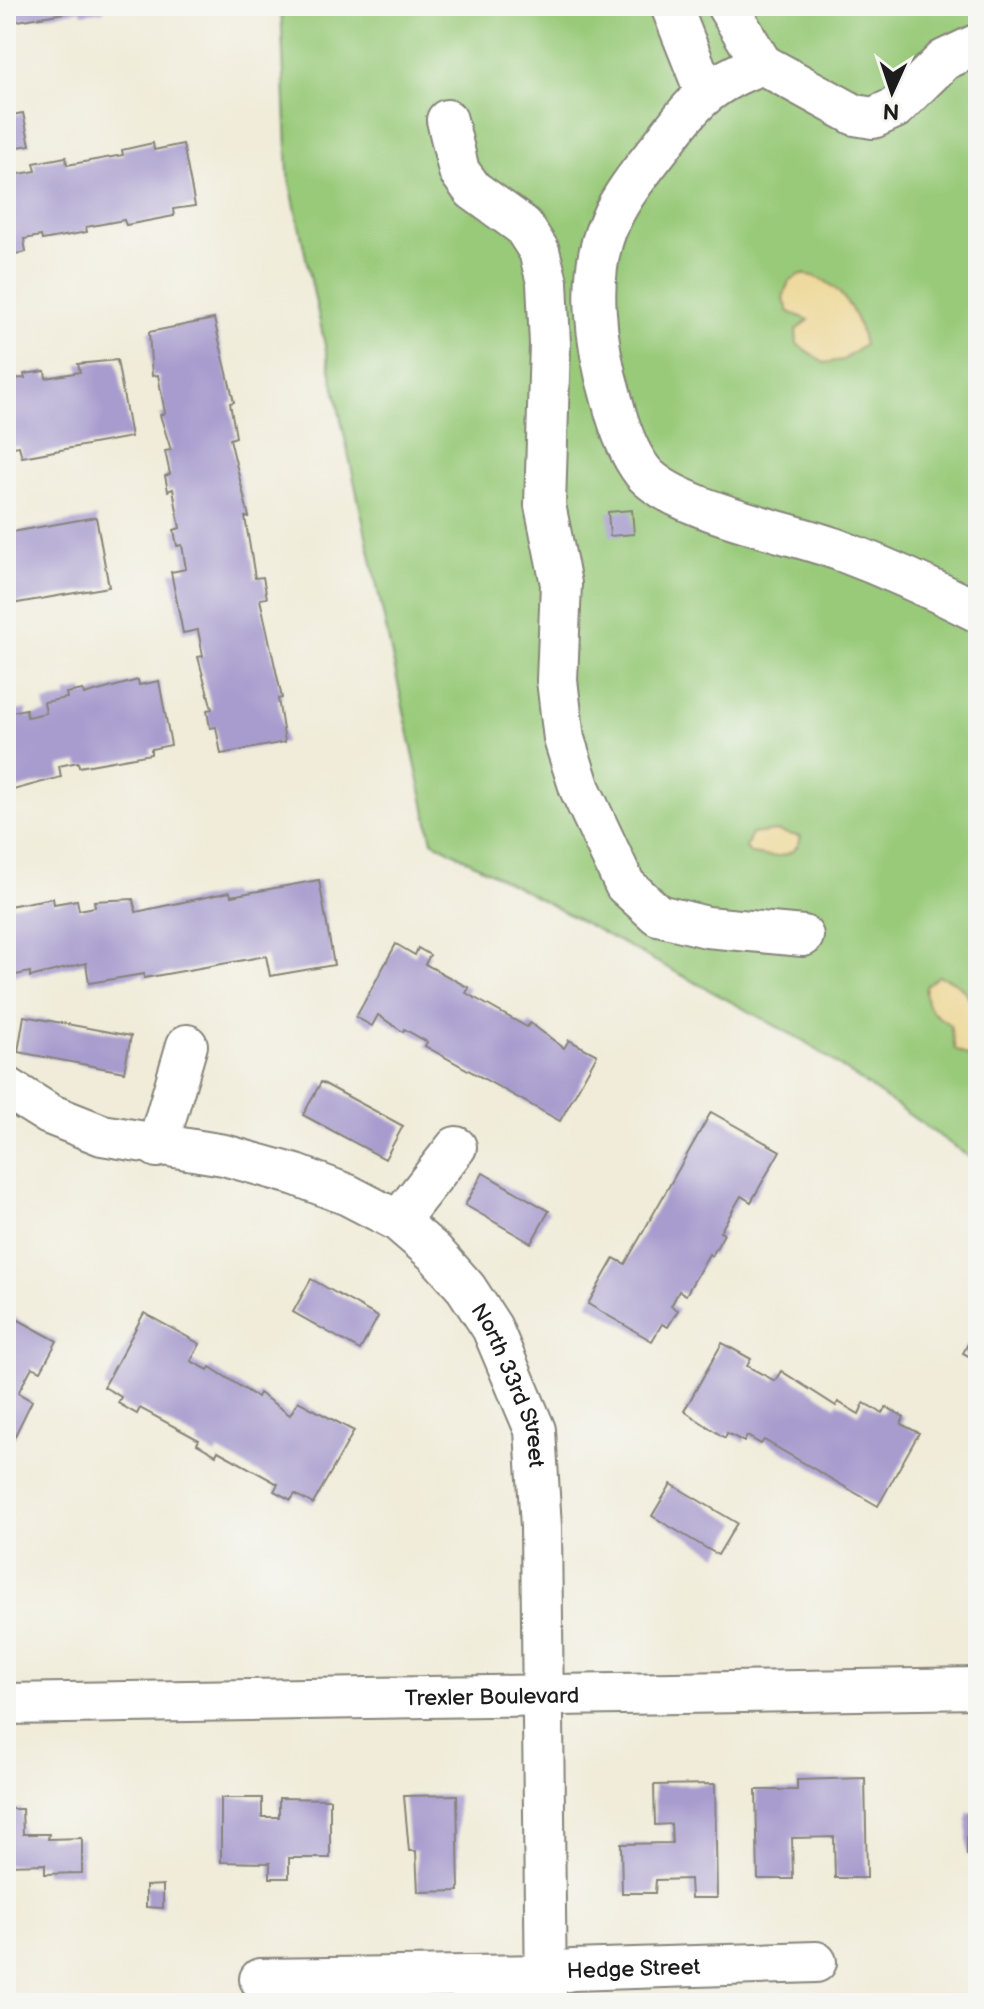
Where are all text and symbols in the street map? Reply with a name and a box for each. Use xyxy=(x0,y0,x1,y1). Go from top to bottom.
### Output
north arrow xyxy=(852,52,932,132)
text: N xyxy=(882,97,900,124)
street label: North 33rd Street xyxy=(465,1299,549,1468)
street label: Trexler Boulevard xyxy=(404,1683,579,1712)
street label: Hedge Street xyxy=(566,1954,701,1985)

